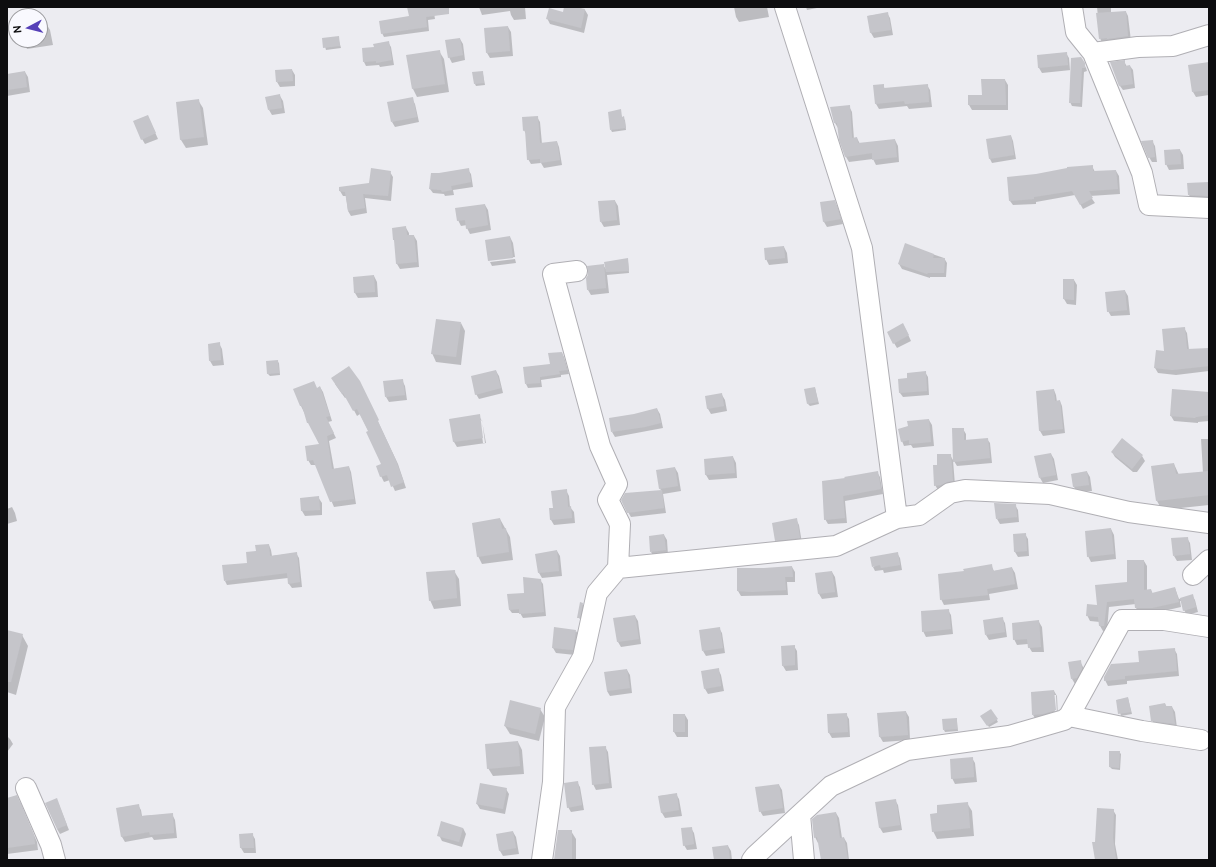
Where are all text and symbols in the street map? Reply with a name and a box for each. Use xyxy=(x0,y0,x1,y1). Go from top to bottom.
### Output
north arrow xyxy=(8,8,48,48)
text: N xyxy=(10,25,25,34)

